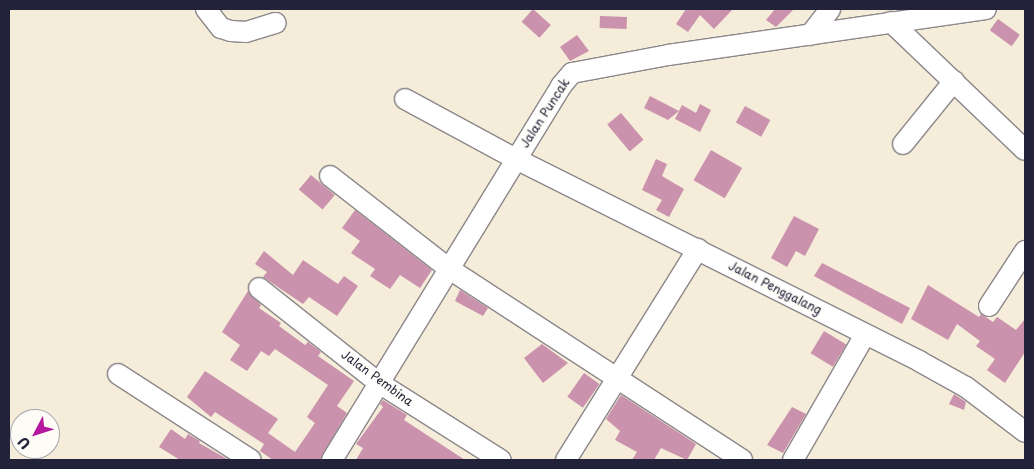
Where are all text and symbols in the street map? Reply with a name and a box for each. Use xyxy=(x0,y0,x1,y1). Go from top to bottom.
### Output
street label: Jalan Puncak xyxy=(517,76,573,150)
street label: Jalan Penggalang xyxy=(726,258,824,318)
street label: Jalan Pembina xyxy=(338,347,416,409)
north arrow xyxy=(10,409,60,459)
text: U xyxy=(12,432,35,454)

